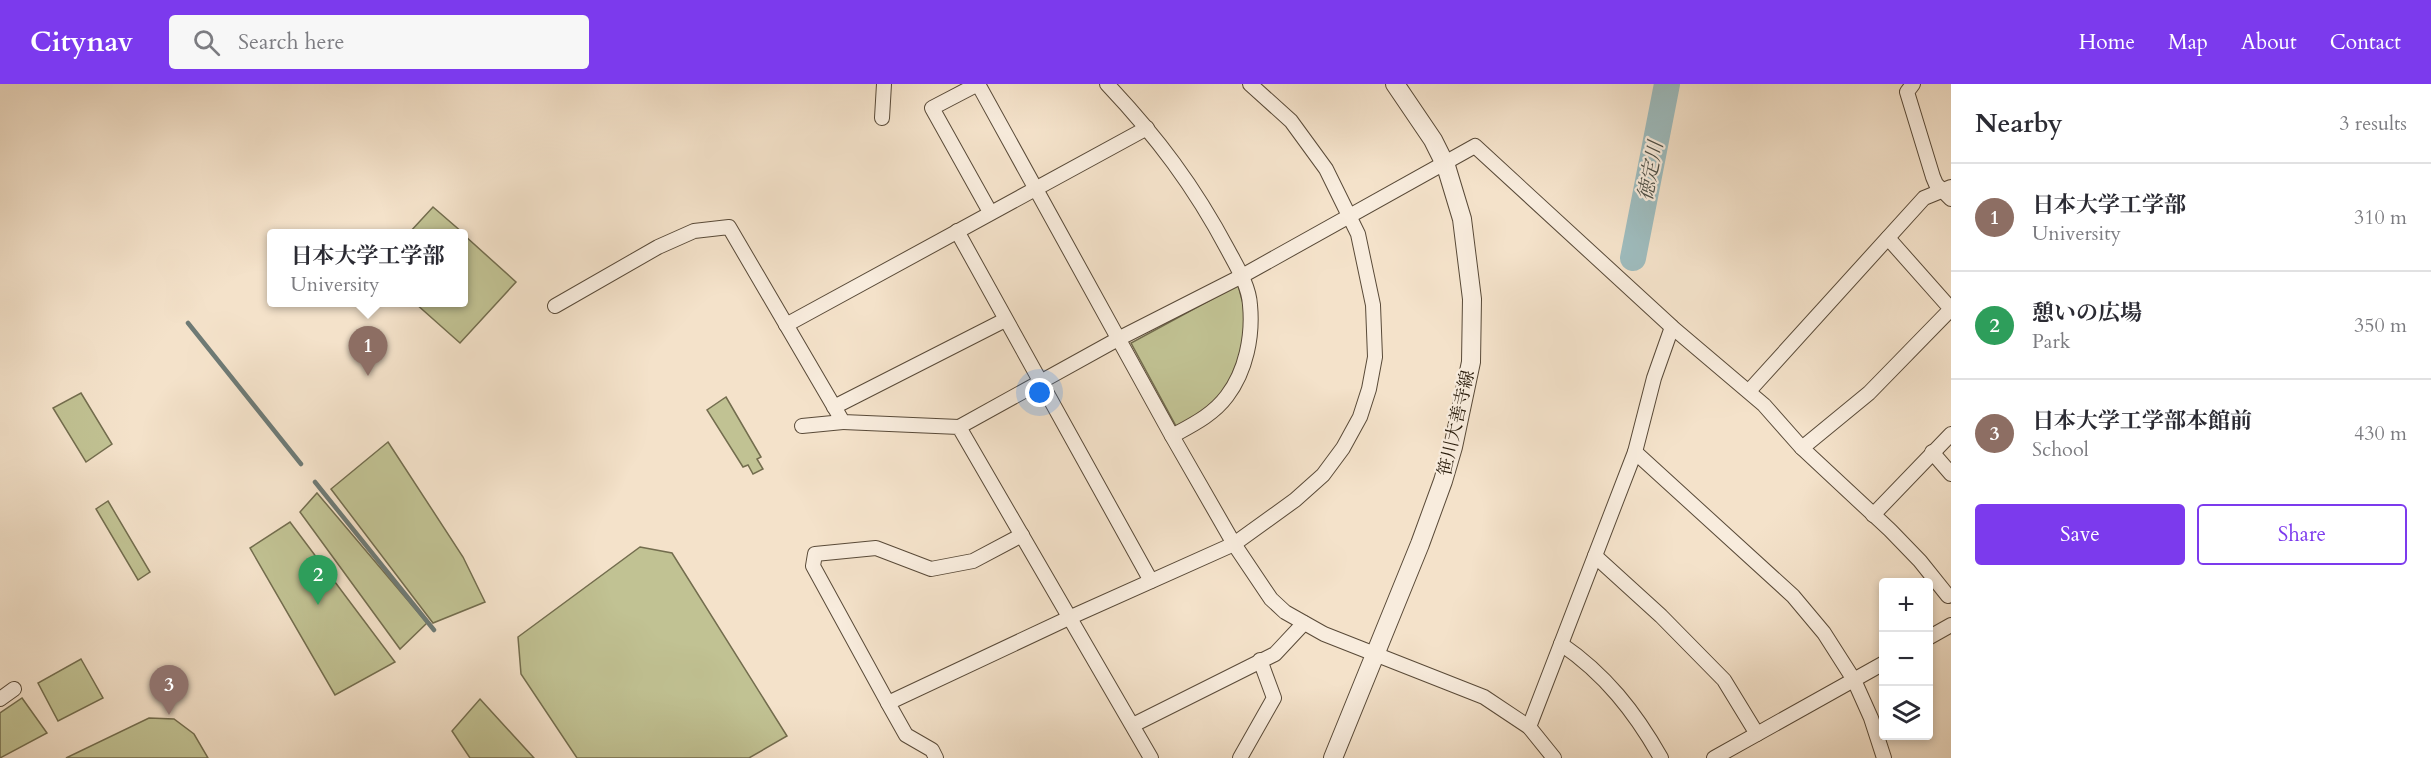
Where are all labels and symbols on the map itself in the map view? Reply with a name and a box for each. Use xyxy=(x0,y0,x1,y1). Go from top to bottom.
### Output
water label: 徳定川 xyxy=(1632,137,1670,203)
pin: 1 xyxy=(348,326,388,376)
street label: 笹川大善寺線 xyxy=(1432,368,1481,479)
your location xyxy=(1025,378,1054,407)
pin: 2 xyxy=(298,556,338,605)
pin: 3 xyxy=(150,666,188,715)

